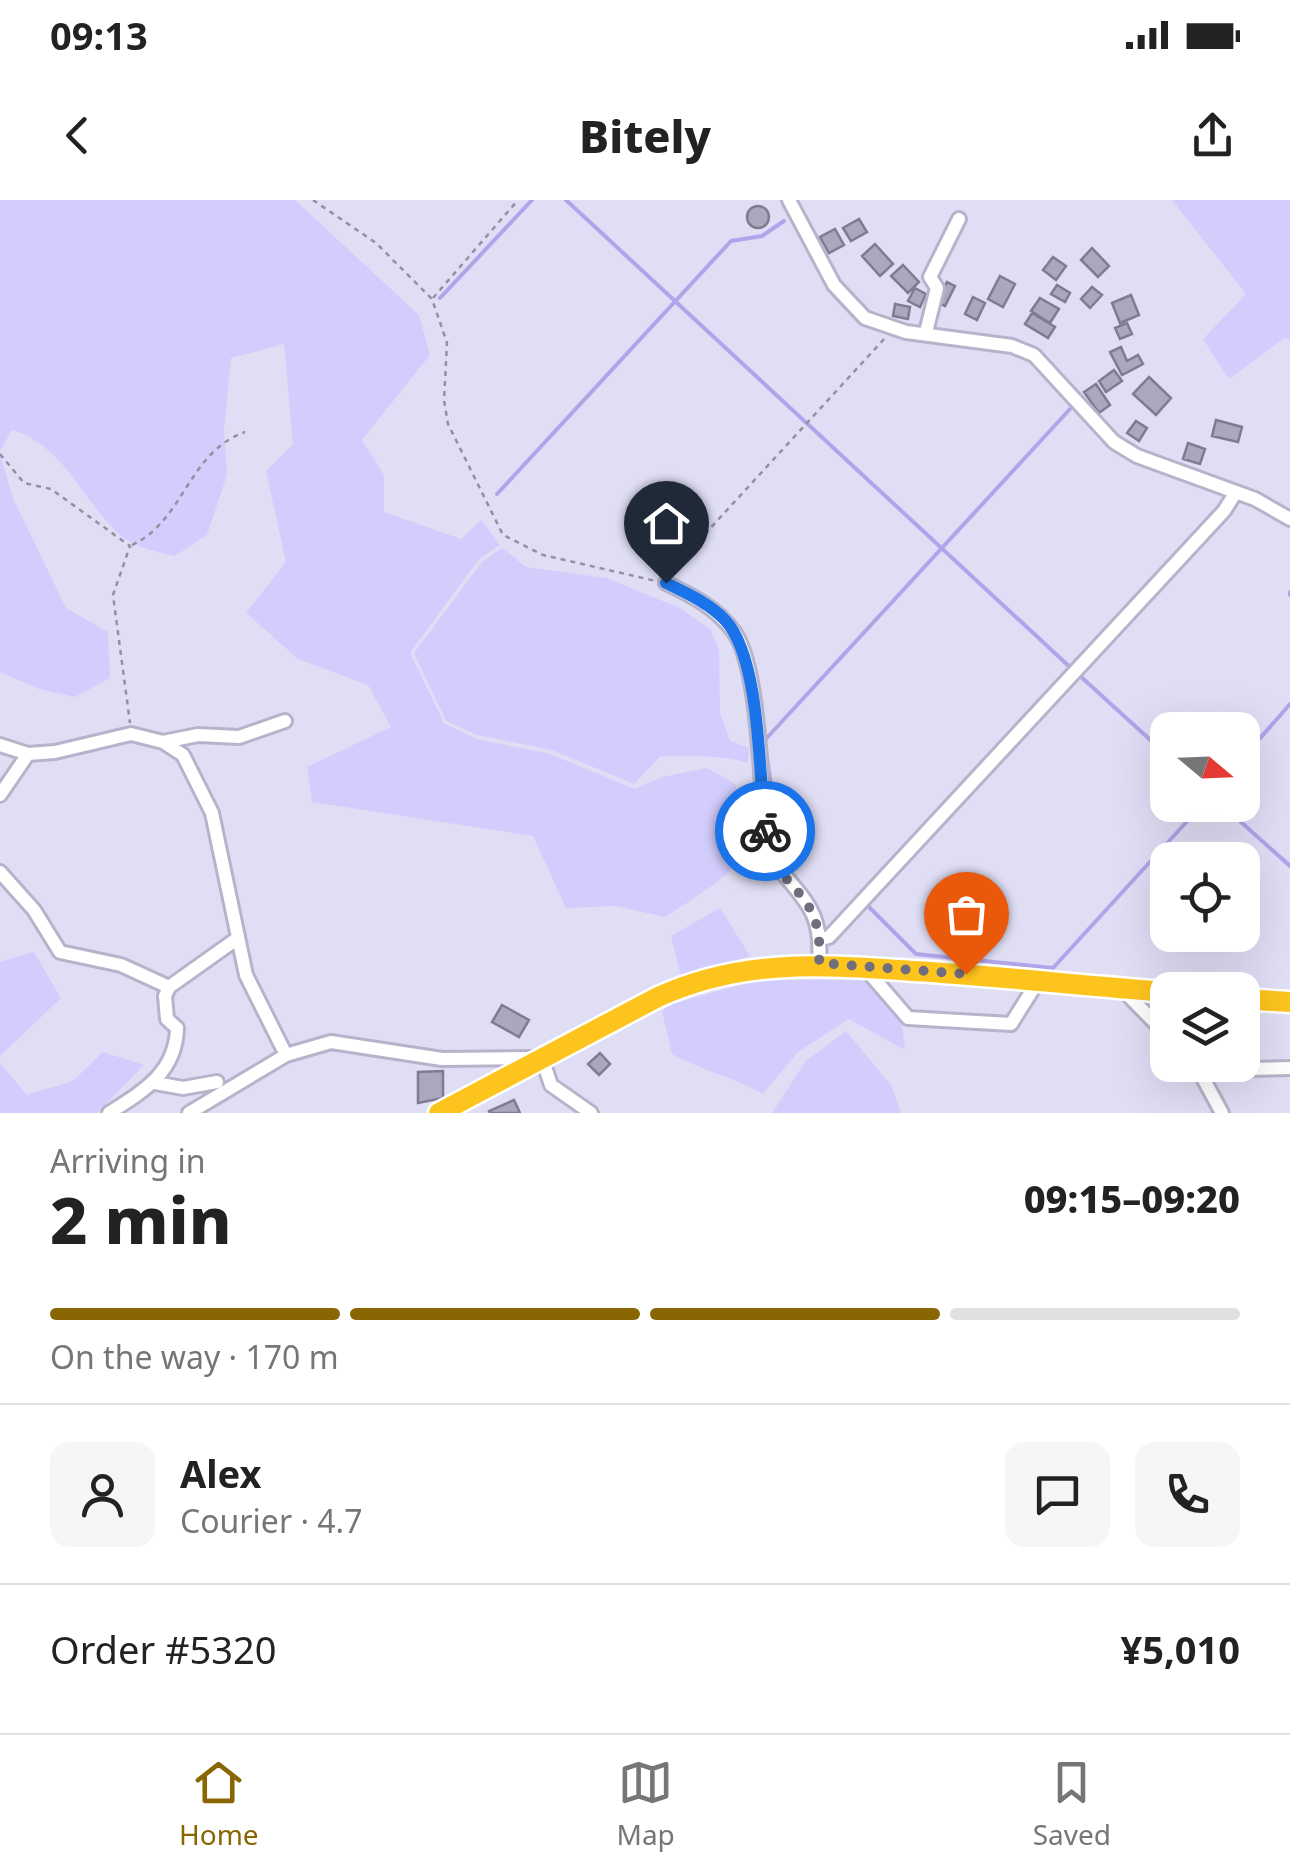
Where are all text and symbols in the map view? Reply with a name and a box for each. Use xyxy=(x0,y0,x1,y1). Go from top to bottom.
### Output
text: 09:13 xyxy=(50,9,148,61)
text: Bitely xyxy=(579,105,711,166)
icon: back xyxy=(50,108,105,163)
icon: share xyxy=(1185,108,1240,163)
pin xyxy=(624,481,709,584)
icon: home xyxy=(639,496,694,551)
north arrow xyxy=(1150,712,1260,822)
map controls xyxy=(1150,712,1260,1082)
courier xyxy=(715,781,815,881)
icon: bike xyxy=(738,804,793,859)
button: locate xyxy=(1150,842,1260,952)
pin xyxy=(924,872,1009,975)
icon: bag xyxy=(939,887,994,942)
button: layers xyxy=(1150,972,1260,1082)
text: Arriving in xyxy=(50,1139,205,1182)
text: 09:15–09:20 xyxy=(1024,1172,1240,1224)
text: 2 min xyxy=(50,1175,232,1263)
text: On the way · 170 m xyxy=(50,1335,339,1378)
button: person xyxy=(50,1442,155,1547)
button: chat xyxy=(1005,1442,1110,1547)
button: phone xyxy=(1135,1442,1240,1547)
text: Alex xyxy=(180,1447,262,1499)
text: Courier · 4.7 xyxy=(180,1499,363,1542)
text: Order #5320 xyxy=(50,1623,276,1675)
text: ¥5,010 xyxy=(1120,1623,1240,1675)
tab: Home xyxy=(179,1755,259,1853)
tab: Map xyxy=(617,1755,675,1853)
tab: Saved xyxy=(1033,1755,1111,1853)

